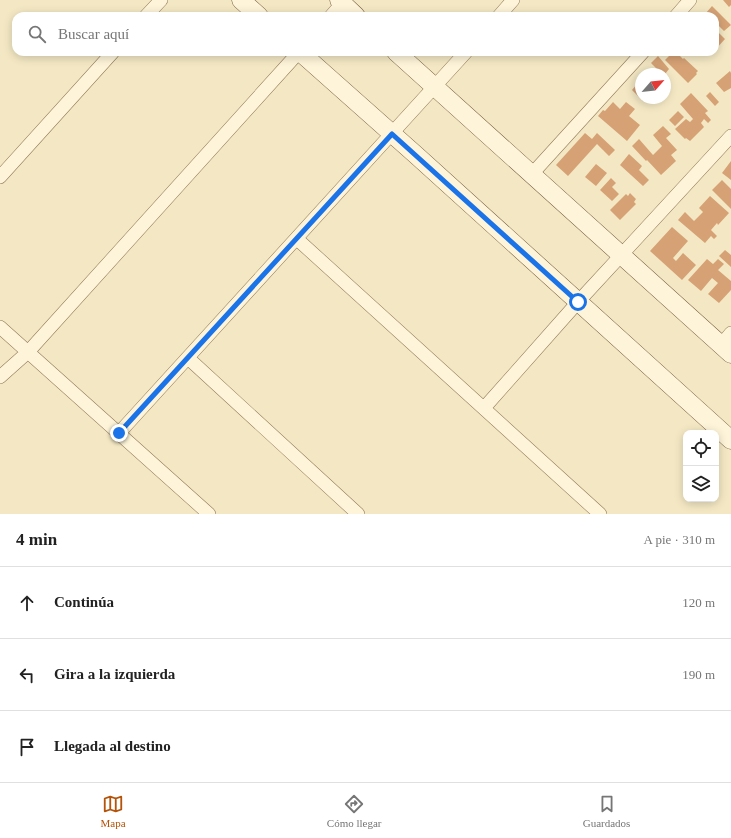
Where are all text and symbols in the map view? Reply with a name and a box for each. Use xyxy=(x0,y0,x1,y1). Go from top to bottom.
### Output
search box xyxy=(12,12,719,56)
icon: search xyxy=(26,23,48,45)
text: Buscar aquí xyxy=(58,26,129,42)
north arrow xyxy=(635,68,671,104)
route start xyxy=(569,293,587,311)
route end xyxy=(110,424,128,442)
map controls xyxy=(683,430,719,502)
button: locate xyxy=(683,430,719,466)
button: layers xyxy=(683,466,719,502)
text: 4 min xyxy=(16,530,57,549)
text: A pie · 310 m xyxy=(644,532,715,547)
icon: ahead xyxy=(16,592,38,614)
text: Continúa xyxy=(54,594,114,610)
text: 120 m xyxy=(682,595,715,610)
icon: left xyxy=(16,664,38,686)
text: Gira a la izquierda xyxy=(54,666,175,682)
text: 190 m xyxy=(682,667,715,682)
icon: arrive xyxy=(16,736,38,758)
text: Llegada al destino xyxy=(54,738,171,754)
tab: Mapa xyxy=(101,793,126,829)
tab: Cómo llegar xyxy=(327,793,382,829)
tab: Guardados xyxy=(583,793,630,829)

